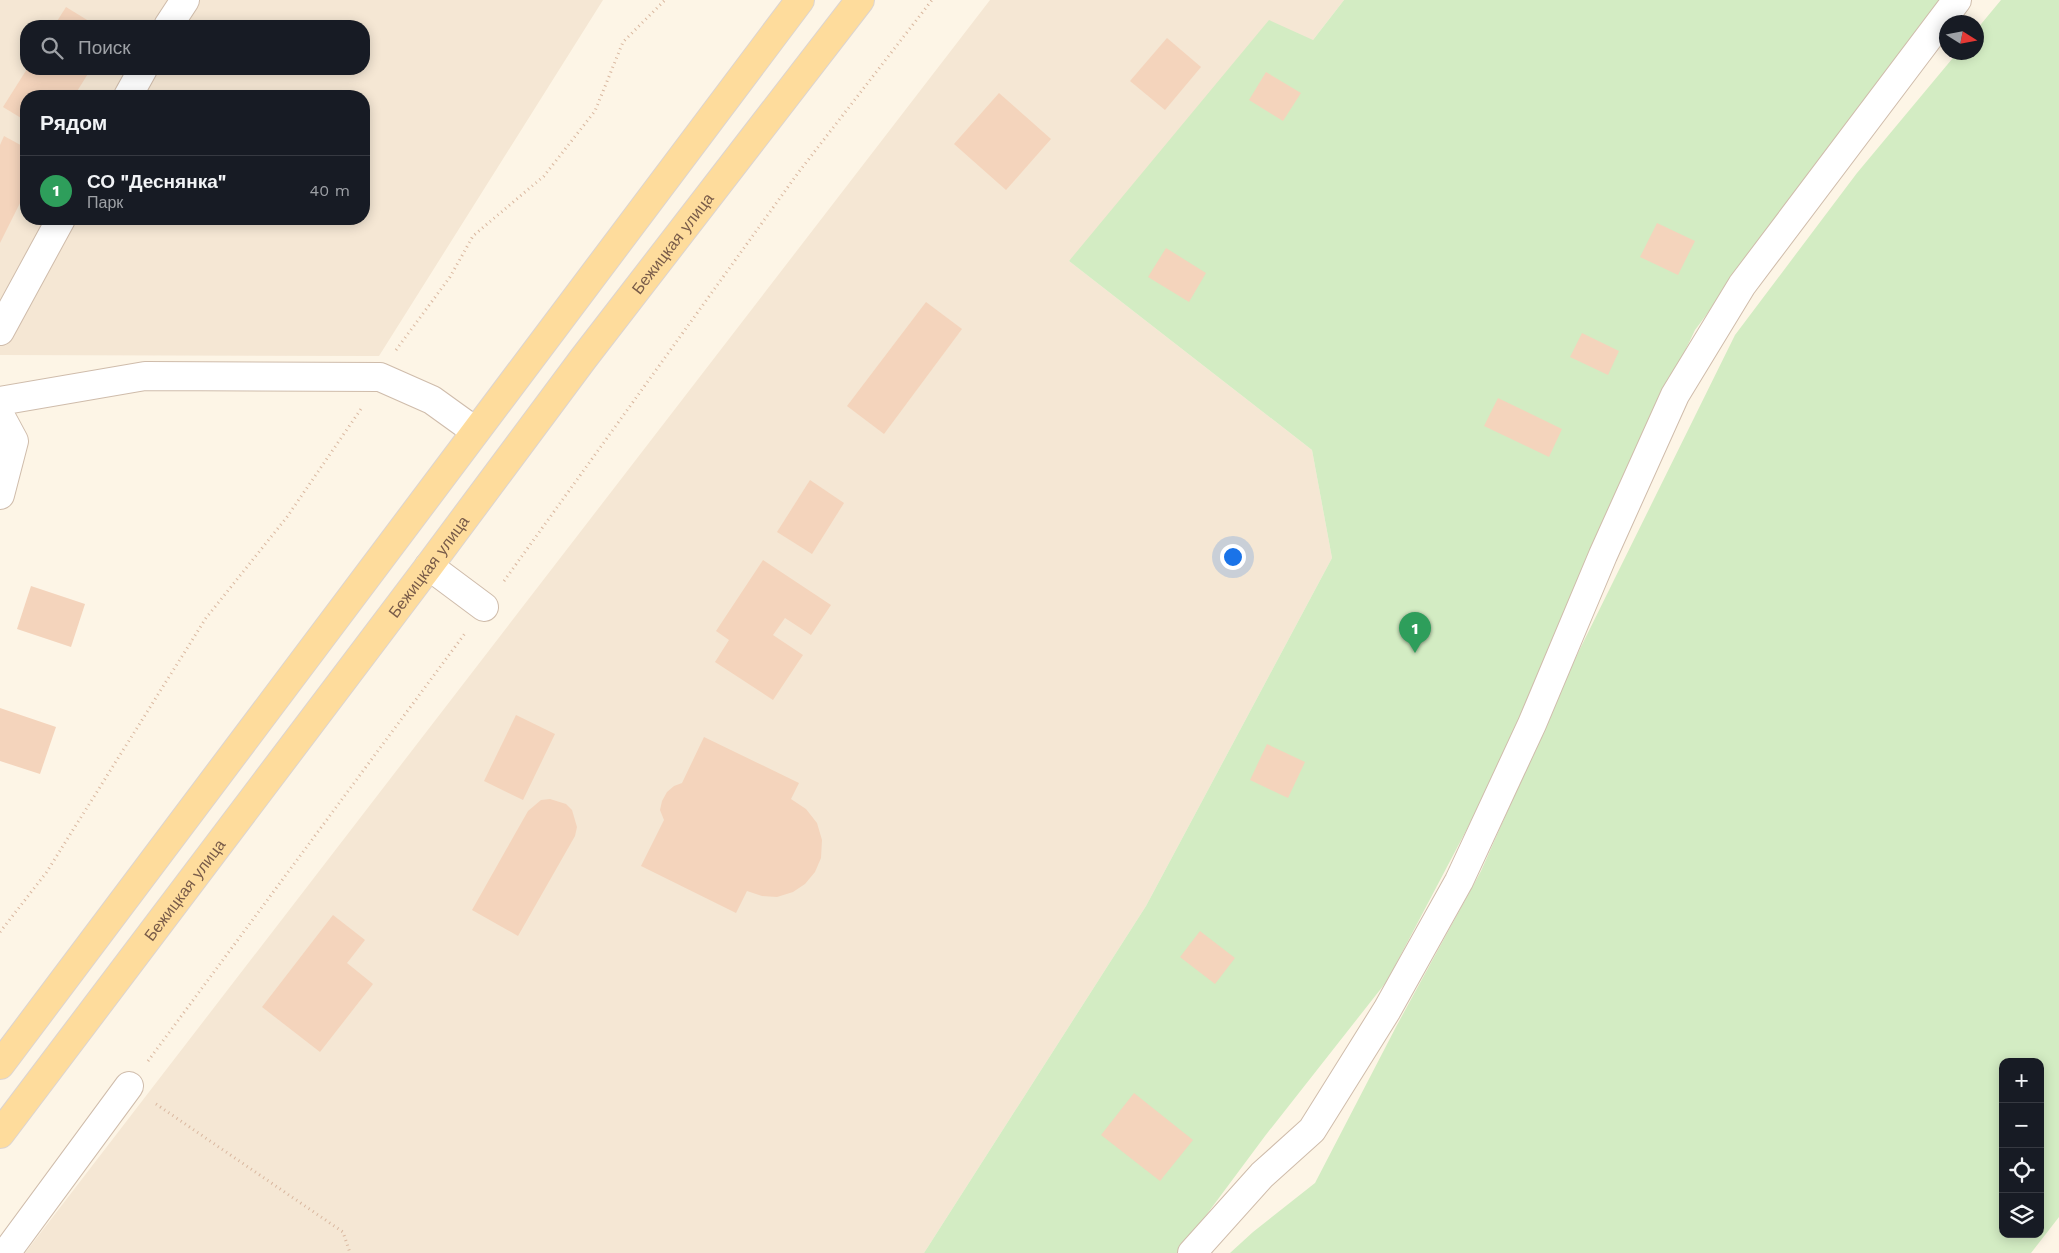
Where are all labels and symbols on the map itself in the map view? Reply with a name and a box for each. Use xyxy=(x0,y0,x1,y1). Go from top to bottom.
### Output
north arrow xyxy=(1939,15,1984,60)
street label: Бежицкая улица xyxy=(628,189,718,298)
street label: Бежицкая улица xyxy=(384,512,473,622)
your location xyxy=(1220,544,1246,570)
pin: 1 xyxy=(1399,612,1431,653)
street label: Бежицкая улица xyxy=(140,835,229,945)

